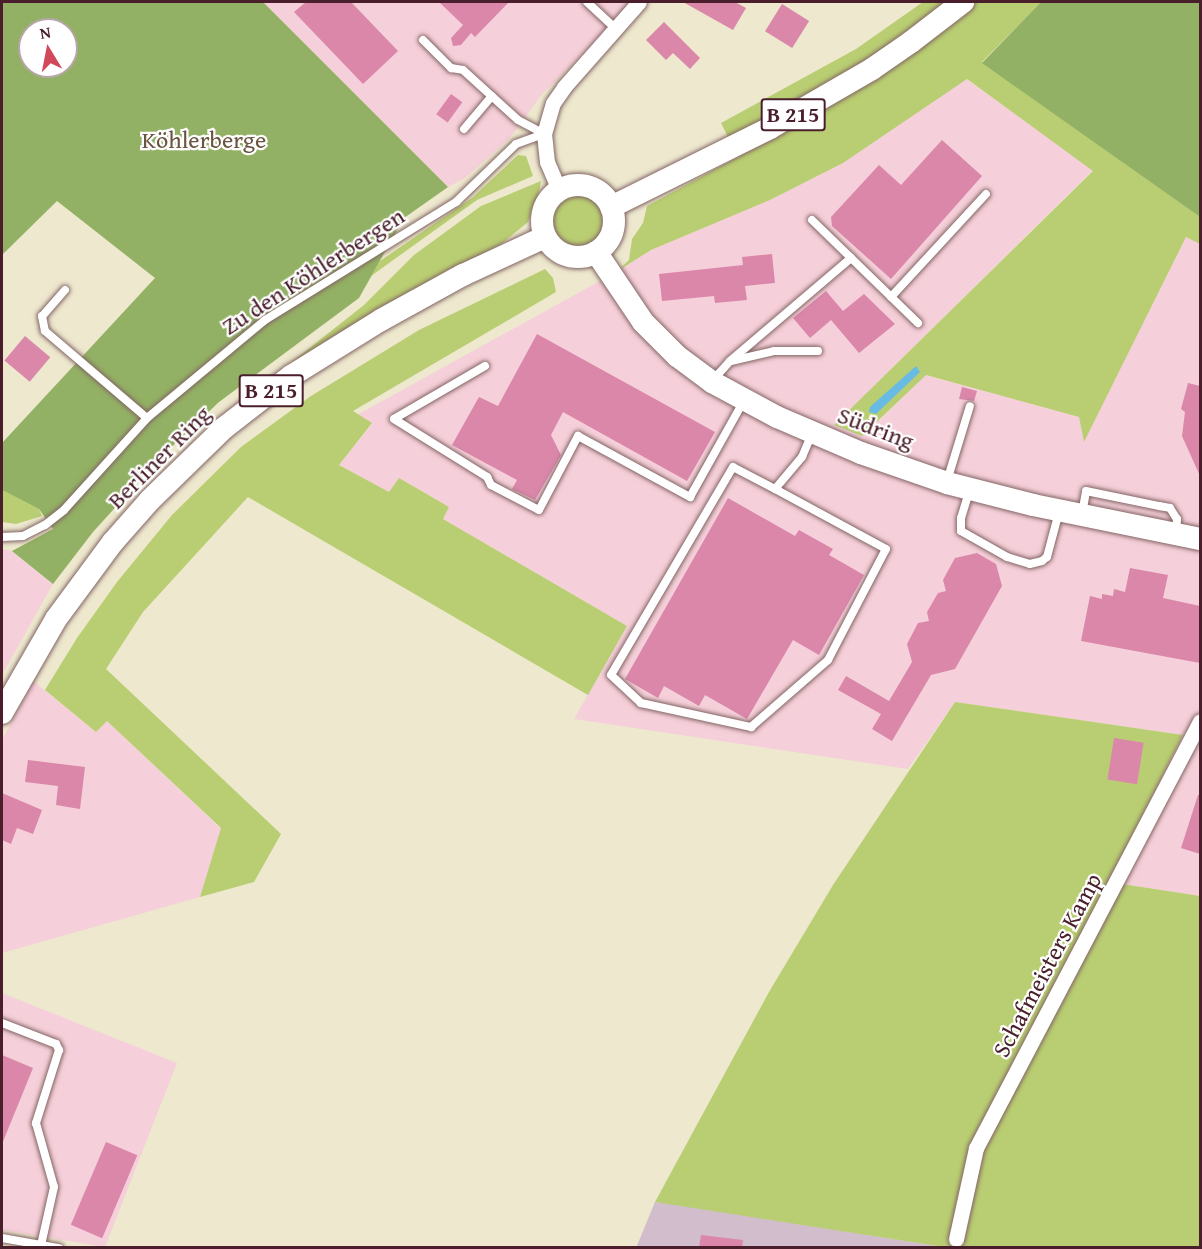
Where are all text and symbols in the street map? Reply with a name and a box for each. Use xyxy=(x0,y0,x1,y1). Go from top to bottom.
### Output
north arrow xyxy=(18,18,78,78)
text: N xyxy=(38,19,53,45)
road number: B 215 xyxy=(760,96,826,134)
park label: Köhlerberge xyxy=(142,126,266,154)
street label: Zu den Köhlerbergen xyxy=(216,201,410,341)
road number: B 215 xyxy=(238,372,304,410)
street label: Berliner Ring xyxy=(101,399,217,515)
street label: Südring xyxy=(834,400,918,456)
street label: Schafmeisters Kamp xyxy=(986,868,1108,1062)

